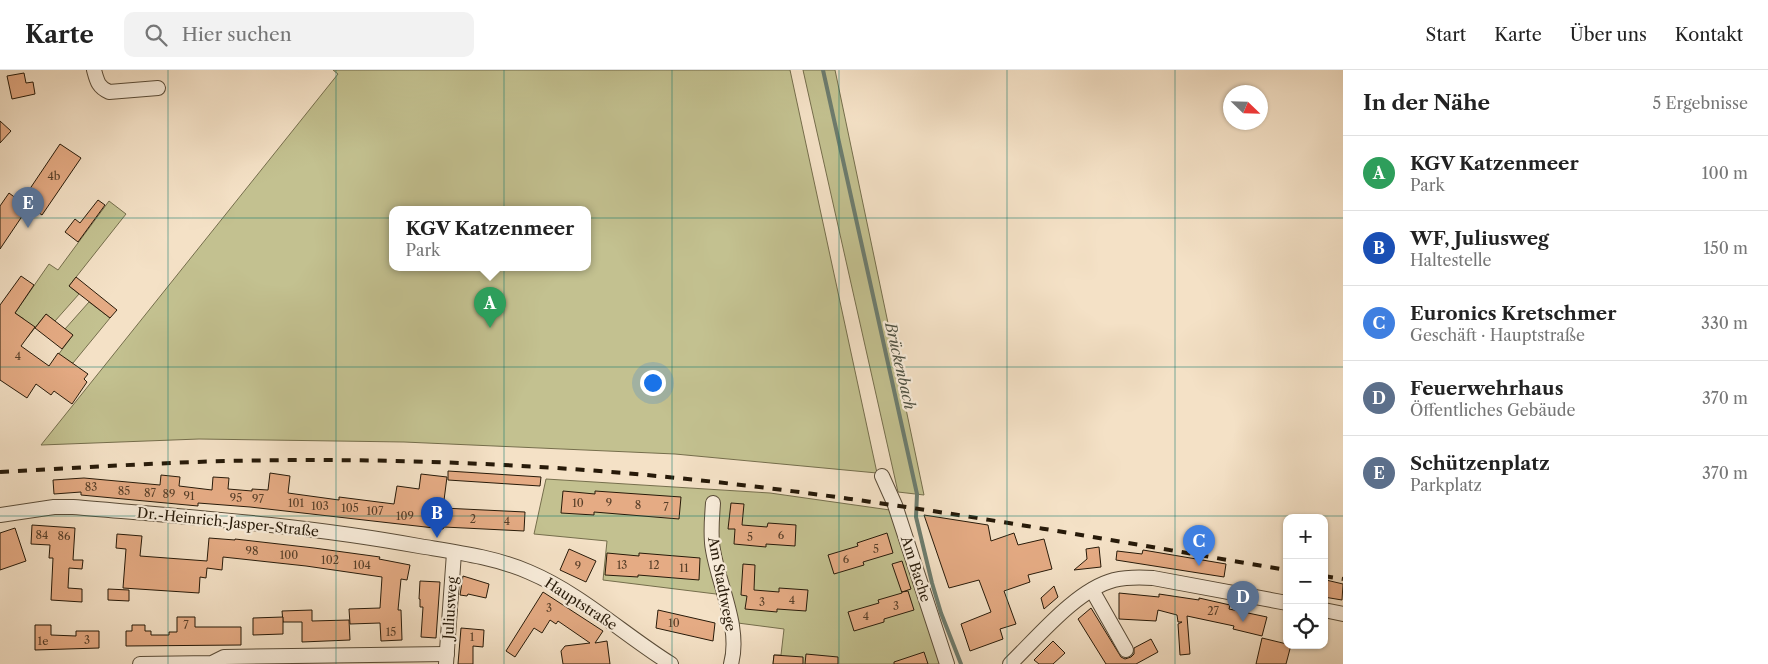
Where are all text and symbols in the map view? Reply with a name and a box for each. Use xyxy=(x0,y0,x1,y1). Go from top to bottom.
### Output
search box xyxy=(124,12,474,57)
text: Karte xyxy=(25,20,94,49)
icon: search xyxy=(142,21,170,49)
text: Hier suchen xyxy=(182,23,292,46)
text: Start xyxy=(1426,24,1466,46)
text: Karte xyxy=(1494,24,1542,46)
text: Über uns xyxy=(1570,24,1647,46)
text: Kontakt xyxy=(1675,24,1743,46)
north arrow xyxy=(1223,85,1268,130)
text: In der Nähe xyxy=(1363,90,1490,115)
text: 5 Ergebnisse xyxy=(1653,93,1748,113)
text: KGV Katzenmeer xyxy=(1410,152,1579,175)
text: A xyxy=(1373,163,1385,183)
text: 100 m xyxy=(1702,163,1748,183)
house number: 4b xyxy=(48,169,61,183)
text: Park xyxy=(1410,175,1445,195)
pin: E xyxy=(12,187,44,228)
popup xyxy=(389,206,591,271)
text: KGV Katzenmeer xyxy=(406,217,574,240)
text: WF, Juliusweg xyxy=(1410,227,1549,250)
text: B xyxy=(1373,238,1385,258)
text: 150 m xyxy=(1703,238,1748,258)
text: Park xyxy=(406,240,440,260)
text: Haltestelle xyxy=(1410,250,1491,270)
pin: A xyxy=(474,287,506,328)
text: Euronics Kretschmer xyxy=(1410,302,1616,325)
text: C xyxy=(1373,313,1385,333)
text: 330 m xyxy=(1701,313,1748,333)
water label: Brückenbach xyxy=(881,319,920,411)
text: Geschäft · Hauptstraße xyxy=(1410,325,1585,345)
house number: 4 xyxy=(15,349,21,363)
your location xyxy=(640,370,666,396)
text: Feuerwehrhaus xyxy=(1410,377,1563,400)
text: D xyxy=(1372,388,1386,408)
text: 370 m xyxy=(1702,388,1748,408)
text: Öffentliches Gebäude xyxy=(1410,400,1575,420)
text: Schützenplatz xyxy=(1410,452,1550,475)
text: E xyxy=(1373,463,1385,483)
text: 370 m xyxy=(1702,463,1748,483)
text: Parkplatz xyxy=(1410,475,1482,495)
house number: 83 xyxy=(85,480,97,494)
house number: 85 xyxy=(118,484,130,498)
house number: 87 xyxy=(144,486,157,500)
house number: 89 xyxy=(163,487,175,501)
house number: 91 xyxy=(183,489,195,503)
house number: 95 xyxy=(230,491,242,505)
house number: 97 xyxy=(252,492,265,506)
house number: 101 xyxy=(288,496,304,510)
house number: 10 xyxy=(572,496,584,510)
house number: 9 xyxy=(606,496,612,510)
pin: B xyxy=(421,497,453,538)
house number: 8 xyxy=(635,498,641,512)
house number: 103 xyxy=(311,499,329,513)
house number: 7 xyxy=(663,500,669,514)
house number: 105 xyxy=(341,501,359,515)
street label: Dr.-Heinrich-Jasper-Straße xyxy=(136,503,320,541)
house number: 107 xyxy=(366,504,384,518)
house number: 109 xyxy=(396,509,414,523)
house number: 2 xyxy=(470,512,476,526)
house number: 4 xyxy=(504,514,510,528)
map controls xyxy=(1283,514,1328,649)
button: + xyxy=(1283,514,1328,559)
pin: C xyxy=(1183,525,1215,566)
house number: 84 xyxy=(36,528,48,542)
house number: 6 xyxy=(778,528,785,542)
house number: 86 xyxy=(58,529,71,543)
house number: 5 xyxy=(747,530,753,544)
street label: Am Bache xyxy=(897,533,935,604)
street label: Am Stadtwege xyxy=(704,534,740,633)
house number: 5 xyxy=(873,542,879,556)
house number: 98 xyxy=(246,544,258,558)
house number: 100 xyxy=(280,548,298,562)
house number: 6 xyxy=(843,552,850,566)
house number: 102 xyxy=(321,553,339,567)
house number: 104 xyxy=(353,558,371,572)
house number: 13 xyxy=(617,558,627,572)
house number: 12 xyxy=(649,558,659,572)
house number: 9 xyxy=(575,559,581,573)
button: − xyxy=(1283,559,1328,604)
house number: 11 xyxy=(679,561,689,575)
street label: Hauptstraße xyxy=(541,574,621,634)
street label: Juliusweg xyxy=(439,575,461,642)
pin: D xyxy=(1227,581,1259,622)
house number: 4 xyxy=(789,593,795,607)
house number: 3 xyxy=(759,595,765,609)
house number: 3 xyxy=(893,599,899,613)
house number: 3 xyxy=(546,601,552,615)
house number: 27 xyxy=(1207,604,1219,618)
button: locate xyxy=(1283,604,1328,649)
house number: 4 xyxy=(863,609,869,623)
house number: 10 xyxy=(668,616,680,630)
house number: 7 xyxy=(183,618,189,632)
house number: 15 xyxy=(386,625,396,639)
house number: 1 xyxy=(470,630,475,644)
house number: 3 xyxy=(84,633,90,647)
house number: 1e xyxy=(38,634,48,648)

